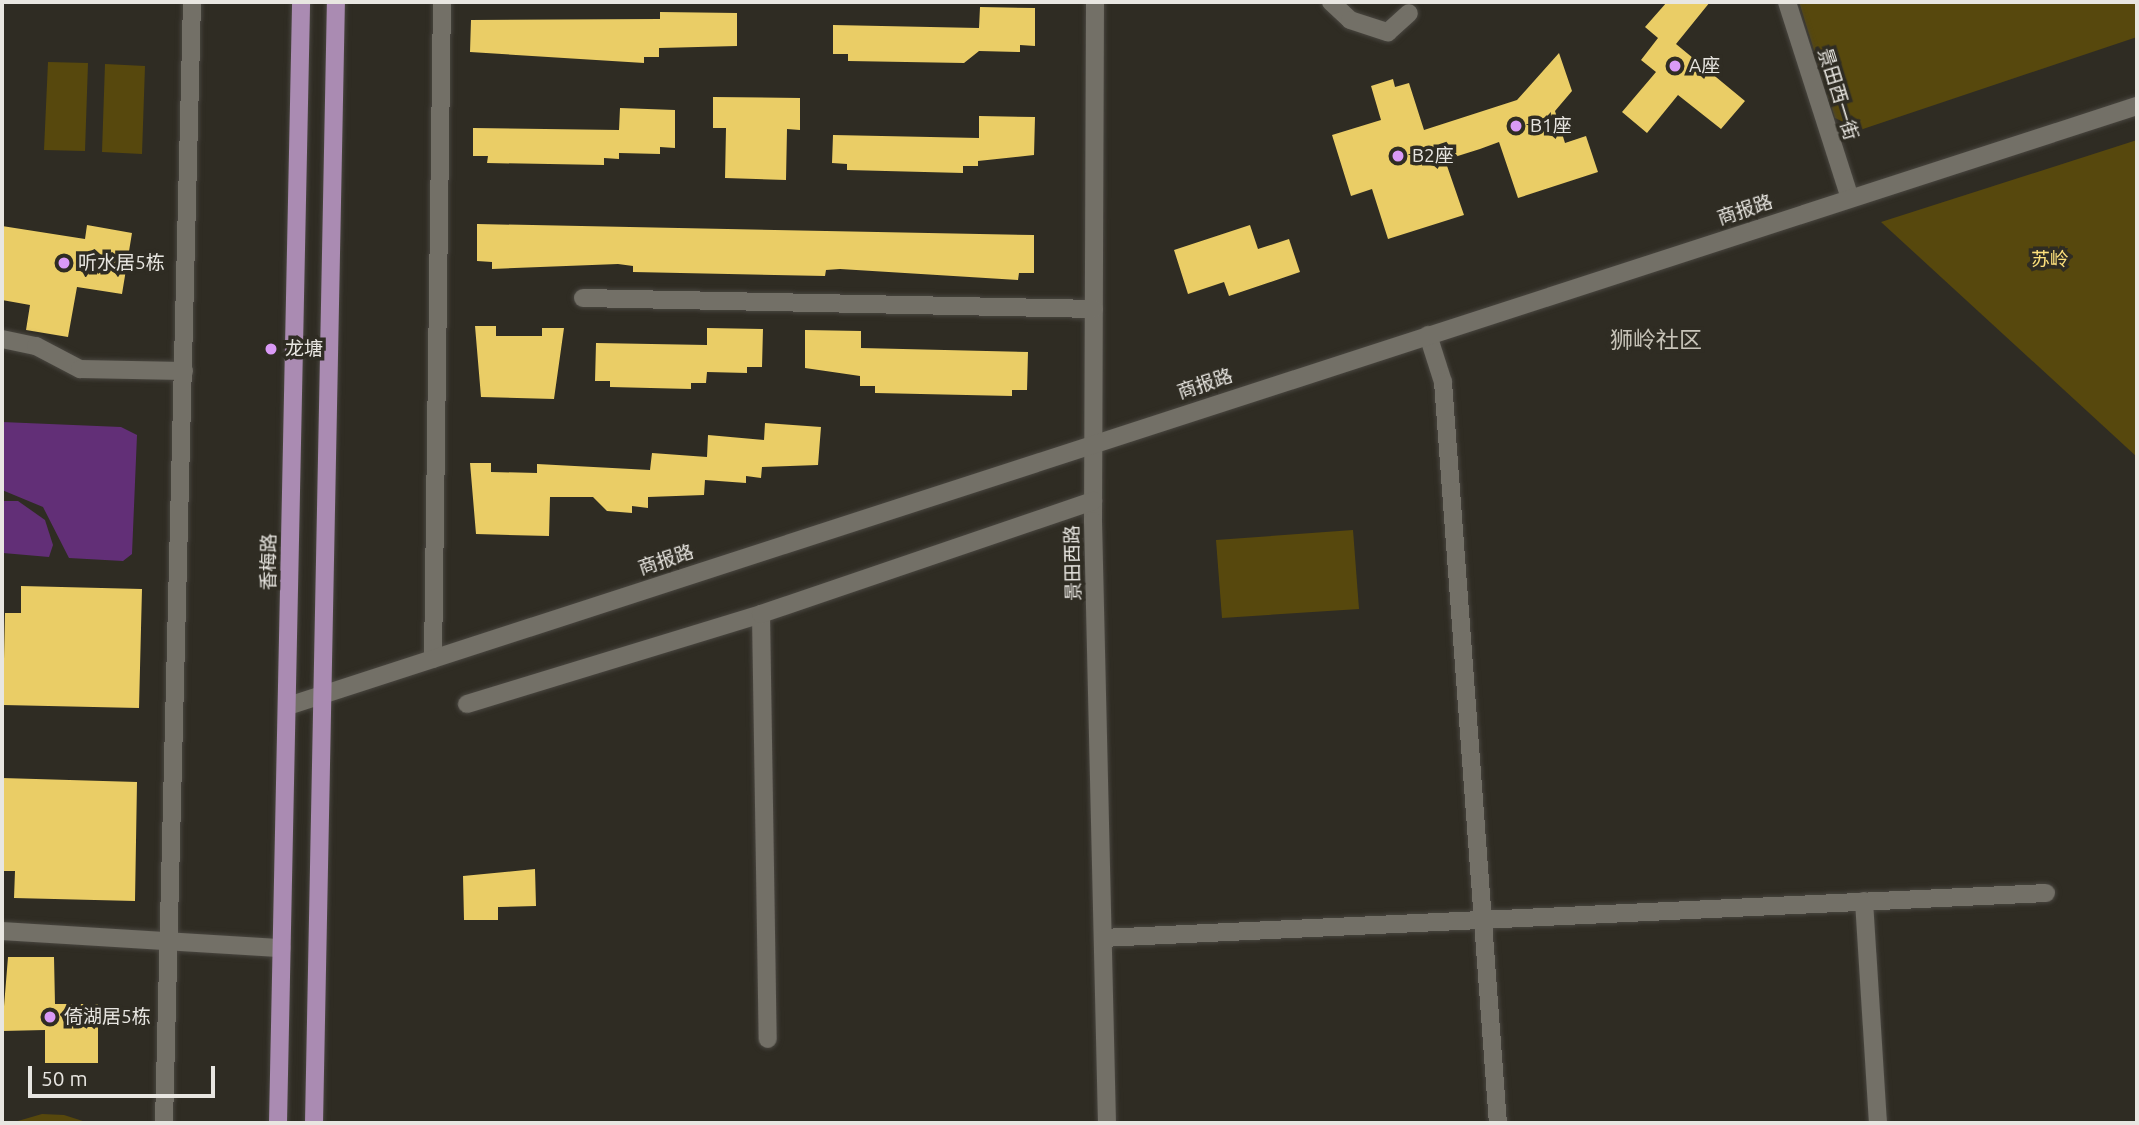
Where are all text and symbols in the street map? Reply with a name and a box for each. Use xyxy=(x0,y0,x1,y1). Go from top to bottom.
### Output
street label: 景田西一街 xyxy=(1813,45,1863,143)
place label: A座 xyxy=(1689,55,1720,77)
marker: A座 xyxy=(1667,58,1683,74)
place label: B1座 xyxy=(1530,115,1572,137)
marker: B1座 xyxy=(1508,118,1524,134)
place label: B2座 xyxy=(1412,145,1454,167)
marker: B2座 xyxy=(1390,148,1406,164)
street label: 商报路 xyxy=(1714,190,1776,230)
park label: 苏岭 xyxy=(2031,249,2069,271)
place label: 听水居5栋 xyxy=(78,252,165,274)
marker: 听水居5栋 xyxy=(56,255,72,271)
district label: 狮岭社区 xyxy=(1610,326,1702,354)
place label: 龙塘 xyxy=(285,338,323,360)
marker: 龙塘 xyxy=(263,341,279,357)
street label: 商报路 xyxy=(1174,364,1236,404)
street label: 景田西路 xyxy=(1061,525,1085,601)
street label: 香梅路 xyxy=(257,533,281,591)
street label: 商报路 xyxy=(635,540,697,580)
place label: 倚湖居5栋 xyxy=(64,1006,151,1028)
marker: 倚湖居5栋 xyxy=(42,1009,58,1025)
scale bar xyxy=(32,1052,219,1096)
text: 50 m xyxy=(41,1066,88,1090)

